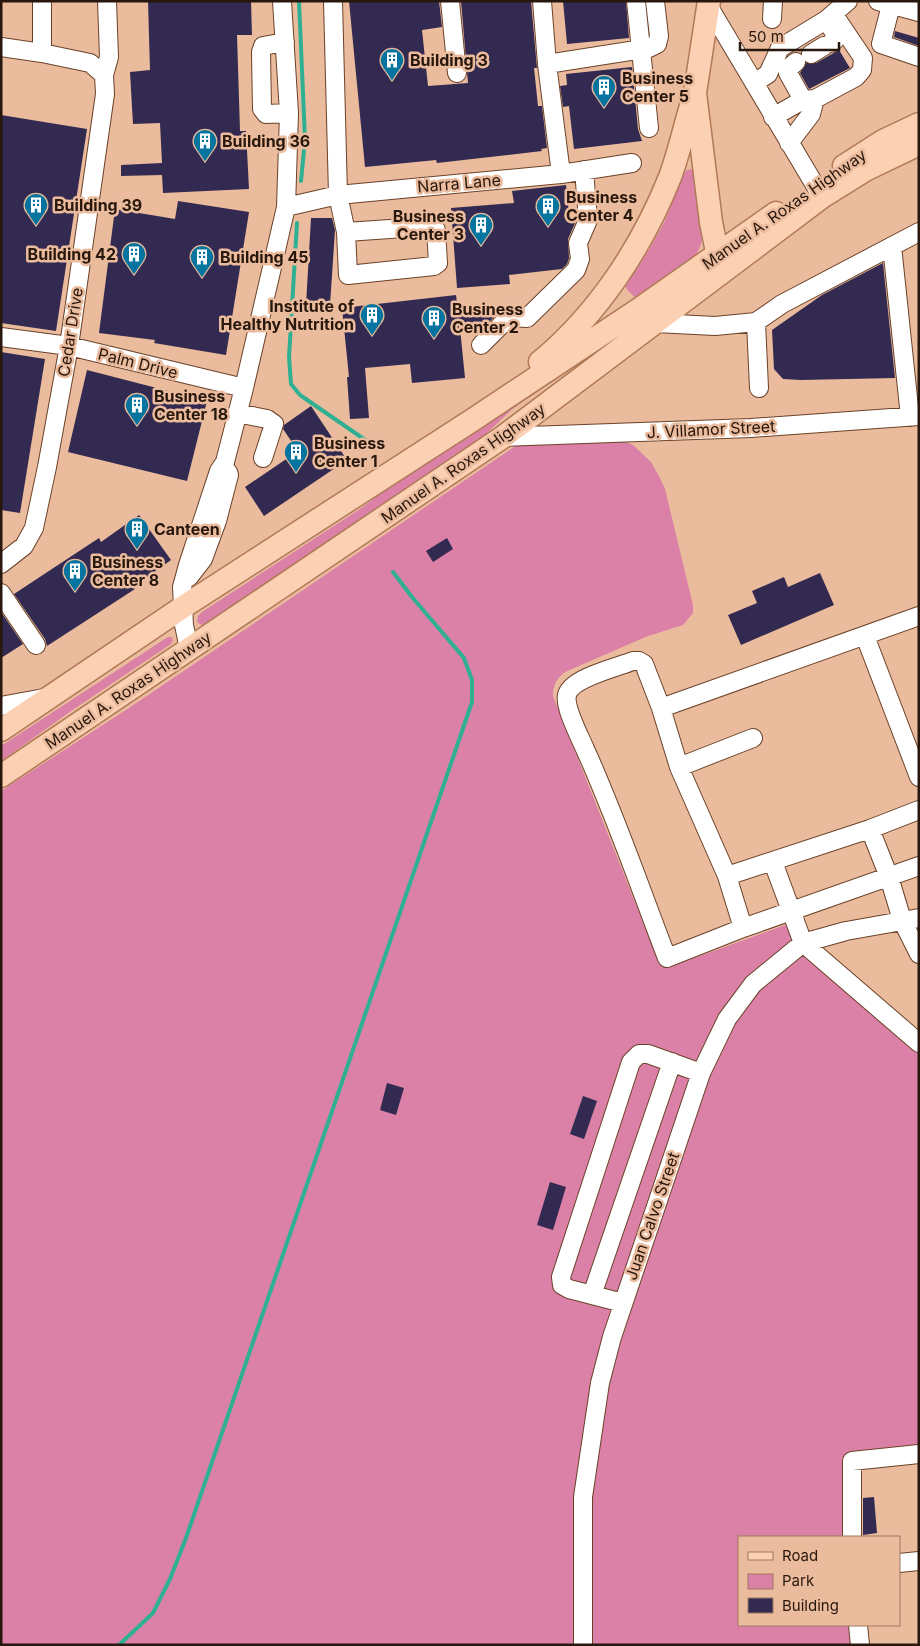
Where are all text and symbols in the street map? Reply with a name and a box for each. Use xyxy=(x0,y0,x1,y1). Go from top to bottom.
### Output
scale bar xyxy=(740,20,839,52)
text: 50 m xyxy=(748,27,784,46)
building icon: Building 3 xyxy=(379,47,405,81)
place label: Building 3 xyxy=(410,50,488,70)
place label: Business Center 5 xyxy=(622,68,693,106)
building icon: Business Center 5 xyxy=(591,74,617,108)
building icon: Building 36 xyxy=(192,128,218,162)
place label: Building 36 xyxy=(222,131,310,151)
street label: Manuel A. Roxas Highway xyxy=(698,145,870,273)
street label: Narra Lane xyxy=(416,169,502,197)
place label: Business Center 4 xyxy=(566,187,637,225)
building icon: Building 39 xyxy=(23,192,49,226)
building icon: Business Center 4 xyxy=(535,193,561,227)
place label: Building 39 xyxy=(54,195,142,215)
place label: Business Center 3 xyxy=(393,206,464,244)
building icon: Business Center 3 xyxy=(468,212,494,246)
building icon: Building 42 xyxy=(121,241,147,275)
place label: Building 42 xyxy=(28,244,116,264)
building icon: Building 45 xyxy=(189,244,215,278)
place label: Building 45 xyxy=(220,247,309,267)
street label: Cedar Drive xyxy=(53,286,87,378)
place label: Institute of Healthy Nutrition xyxy=(221,296,355,334)
place label: Business Center 2 xyxy=(452,299,523,337)
building icon: Institute of Healthy Nutrition xyxy=(359,302,385,336)
building icon: Business Center 2 xyxy=(421,305,447,339)
street label: Palm Drive xyxy=(96,343,180,383)
place label: Business Center 18 xyxy=(154,386,228,424)
building icon: Business Center 18 xyxy=(124,392,150,426)
street label: Manuel A. Roxas Highway xyxy=(377,399,549,527)
street label: J. Villamor Street xyxy=(646,416,776,442)
place label: Business Center 1 xyxy=(314,433,385,471)
building icon: Business Center 1 xyxy=(283,439,309,473)
building icon: Canteen xyxy=(124,516,150,550)
place label: Canteen xyxy=(154,519,220,539)
place label: Business Center 8 xyxy=(92,552,163,590)
building icon: Business Center 8 xyxy=(62,558,88,592)
street label: Manuel A. Roxas Highway xyxy=(41,627,215,753)
street label: Juan Calvo Street xyxy=(621,1149,683,1283)
legend xyxy=(738,1536,900,1626)
text: Road xyxy=(782,1546,818,1565)
text: Park xyxy=(782,1571,815,1590)
text: Building xyxy=(782,1596,839,1615)

